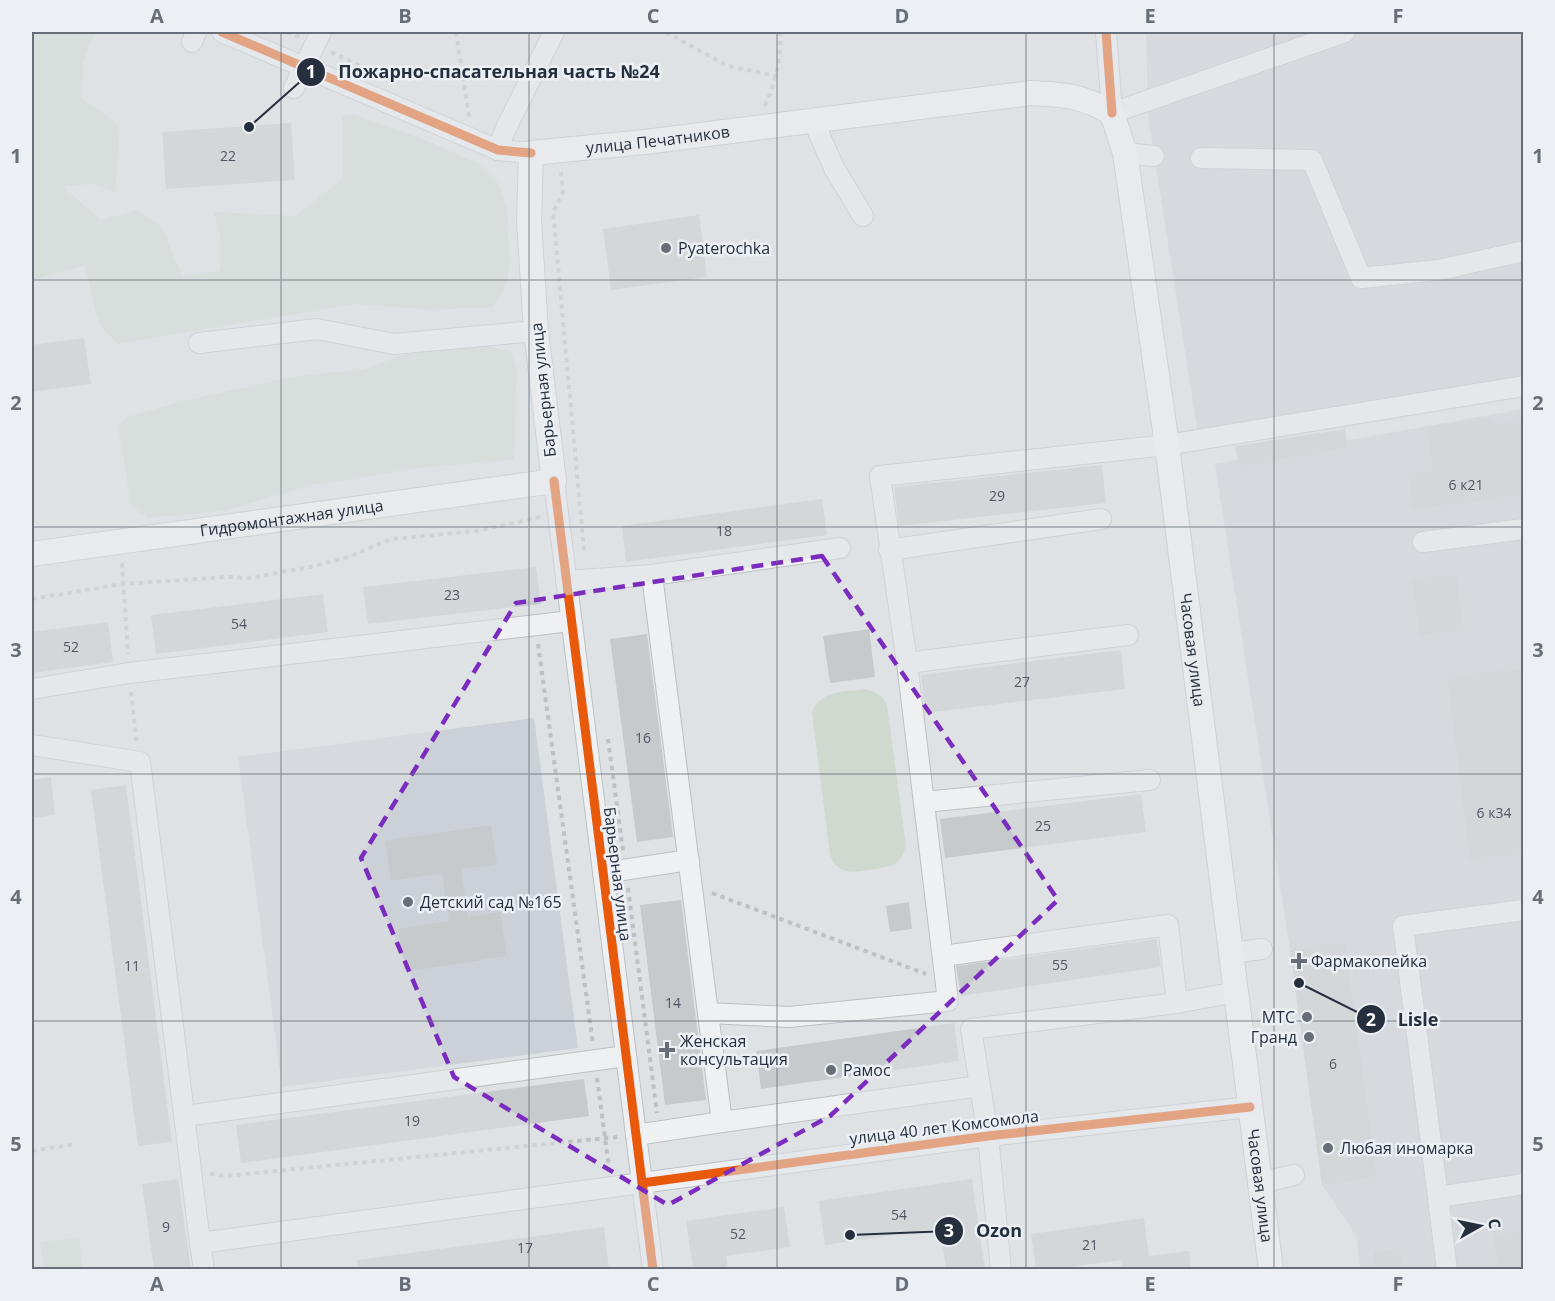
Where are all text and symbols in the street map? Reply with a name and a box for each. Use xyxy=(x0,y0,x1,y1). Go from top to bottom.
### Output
text: A xyxy=(150,2,164,29)
text: B xyxy=(398,2,412,29)
text: C xyxy=(647,2,660,29)
text: D xyxy=(895,2,909,29)
text: E xyxy=(1144,2,1156,29)
text: F xyxy=(1393,2,1403,29)
callout: Пожарно-спасательная часть №24 xyxy=(296,54,672,90)
text: 1 xyxy=(306,59,316,83)
text: Пожарно-спасательная часть №24 xyxy=(338,59,660,83)
street label: улица Печатников xyxy=(585,120,731,159)
text: 1 xyxy=(10,142,22,169)
text: 1 xyxy=(1532,142,1544,169)
house number: 22 xyxy=(220,146,236,165)
place label: Pyaterochka xyxy=(678,237,770,259)
marker: Pyaterochka xyxy=(659,241,673,255)
street label: Барьерная улица xyxy=(525,322,561,458)
text: 2 xyxy=(10,389,22,416)
text: 2 xyxy=(1532,389,1544,416)
house number: 6 к21 xyxy=(1449,475,1483,494)
house number: 29 xyxy=(989,486,1005,505)
street label: Гидромонтажная улица xyxy=(198,494,385,541)
house number: 18 xyxy=(716,521,732,540)
house number: 23 xyxy=(444,585,460,604)
street label: Часовая улица xyxy=(1175,592,1211,708)
house number: 54 xyxy=(231,614,247,633)
text: 3 xyxy=(10,636,22,663)
text: 3 xyxy=(1532,636,1544,663)
house number: 52 xyxy=(63,637,79,656)
house number: 27 xyxy=(1014,672,1030,691)
house number: 16 xyxy=(635,728,651,747)
house number: 6 к34 xyxy=(1477,803,1511,822)
street label: Барьерная улица xyxy=(599,806,637,942)
house number: 25 xyxy=(1035,816,1051,835)
text: 4 xyxy=(10,883,22,910)
text: 4 xyxy=(1532,883,1544,910)
place label: Детский сад №165 xyxy=(420,891,562,913)
marker: Детский сад №165 xyxy=(401,895,415,909)
place label: Фармакопейка xyxy=(1311,950,1427,972)
marker: Фармакопейка xyxy=(1292,954,1306,968)
house number: 55 xyxy=(1052,955,1068,974)
house number: 11 xyxy=(124,956,140,975)
house number: 14 xyxy=(665,993,681,1012)
callout: Lisle xyxy=(1356,1001,1451,1037)
place label: МТС xyxy=(1262,1006,1295,1028)
text: 2 xyxy=(1366,1007,1376,1031)
text: Lisle xyxy=(1398,1007,1438,1031)
marker: МТС xyxy=(1300,1010,1314,1024)
place label: Гранд xyxy=(1251,1026,1297,1048)
place label: Женская консультация xyxy=(680,1030,788,1070)
marker: Гранд xyxy=(1302,1030,1316,1044)
marker: Женская консультация xyxy=(658,1041,676,1059)
house number: 6 xyxy=(1329,1054,1337,1073)
place label: Рамос xyxy=(843,1059,891,1081)
marker: Рамос xyxy=(824,1063,838,1077)
street label: улица 40 лет Комсомола xyxy=(848,1104,1040,1150)
house number: 19 xyxy=(404,1111,420,1130)
street label: Часовая улица xyxy=(1242,1127,1278,1244)
text: 5 xyxy=(10,1130,22,1157)
text: 5 xyxy=(1532,1130,1544,1157)
place label: Любая иномарка xyxy=(1340,1137,1473,1159)
marker: Любая иномарка xyxy=(1321,1141,1335,1155)
north arrow xyxy=(1450,1196,1510,1256)
house number: 54 xyxy=(891,1205,907,1224)
callout: Ozon xyxy=(934,1213,1034,1249)
house number: 9 xyxy=(162,1217,170,1236)
text: С xyxy=(1483,1217,1506,1230)
text: 3 xyxy=(944,1218,954,1242)
text: Ozon xyxy=(976,1218,1022,1242)
house number: 52 xyxy=(730,1224,746,1243)
house number: 21 xyxy=(1082,1235,1098,1254)
house number: 17 xyxy=(517,1238,533,1257)
text: A xyxy=(150,1270,164,1297)
text: B xyxy=(398,1270,412,1297)
text: C xyxy=(647,1270,660,1297)
text: D xyxy=(895,1270,909,1297)
text: E xyxy=(1144,1270,1156,1297)
text: F xyxy=(1393,1270,1403,1297)

